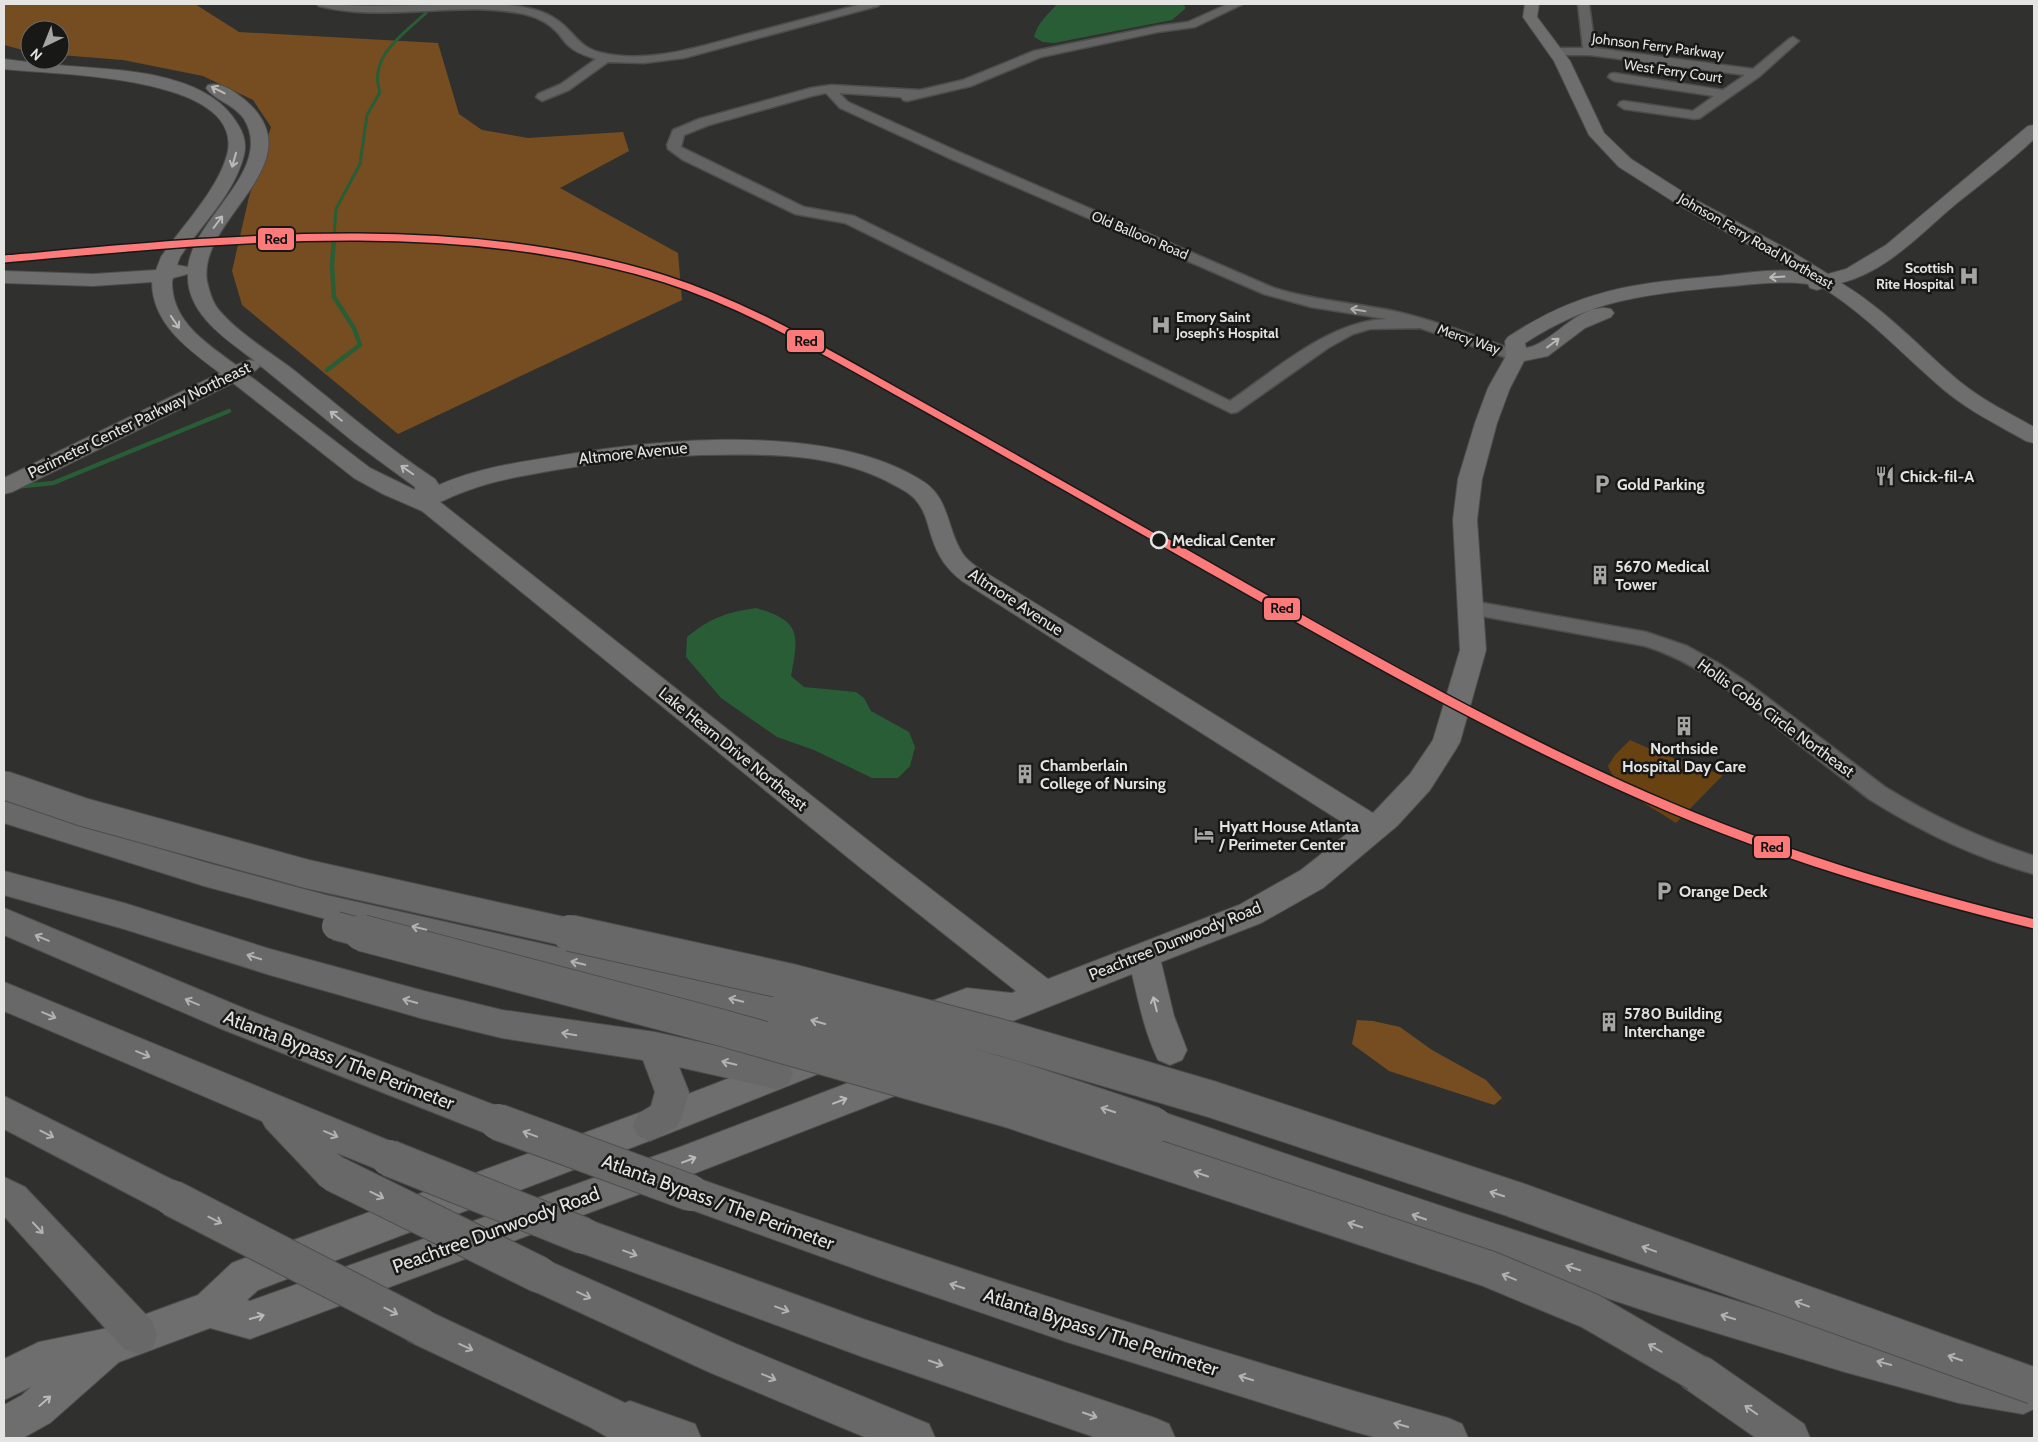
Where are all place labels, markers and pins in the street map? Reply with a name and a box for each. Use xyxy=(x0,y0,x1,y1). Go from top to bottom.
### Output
place label: Scottish Rite Hospital xyxy=(1876,259,1954,293)
hospital icon: Scottish Rite Hospital xyxy=(1958,265,1980,287)
place label: Emory Saint Joseph's Hospital xyxy=(1175,308,1279,342)
hospital icon: Emory Saint Joseph's Hospital xyxy=(1150,314,1172,336)
restaurant icon: Chick-fil-A xyxy=(1874,465,1896,487)
place label: Chick-fil-A xyxy=(1900,467,1974,486)
parking icon: Gold Parking xyxy=(1591,473,1613,495)
place label: Gold Parking xyxy=(1617,475,1705,494)
marker: Medical Center xyxy=(1150,531,1168,549)
place label: Medical Center xyxy=(1172,531,1276,550)
place label: 5670 Medical Tower xyxy=(1615,557,1709,594)
building icon: 5670 Medical Tower xyxy=(1589,564,1611,586)
building icon: Northside Hospital Day Care xyxy=(1673,715,1695,737)
place label: Northside Hospital Day Care xyxy=(1622,739,1746,776)
place label: Chamberlain College of Nursing xyxy=(1040,756,1166,793)
building icon: Chamberlain College of Nursing xyxy=(1014,763,1036,785)
place label: Hyatt House Atlanta / Perimeter Center xyxy=(1218,817,1359,854)
hotel icon: Hyatt House Atlanta / Perimeter Center xyxy=(1193,824,1215,846)
parking icon: Orange Deck xyxy=(1653,880,1675,902)
place label: Orange Deck xyxy=(1679,882,1768,901)
place label: 5780 Building Interchange xyxy=(1624,1004,1722,1041)
building icon: 5780 Building Interchange xyxy=(1598,1011,1620,1033)

